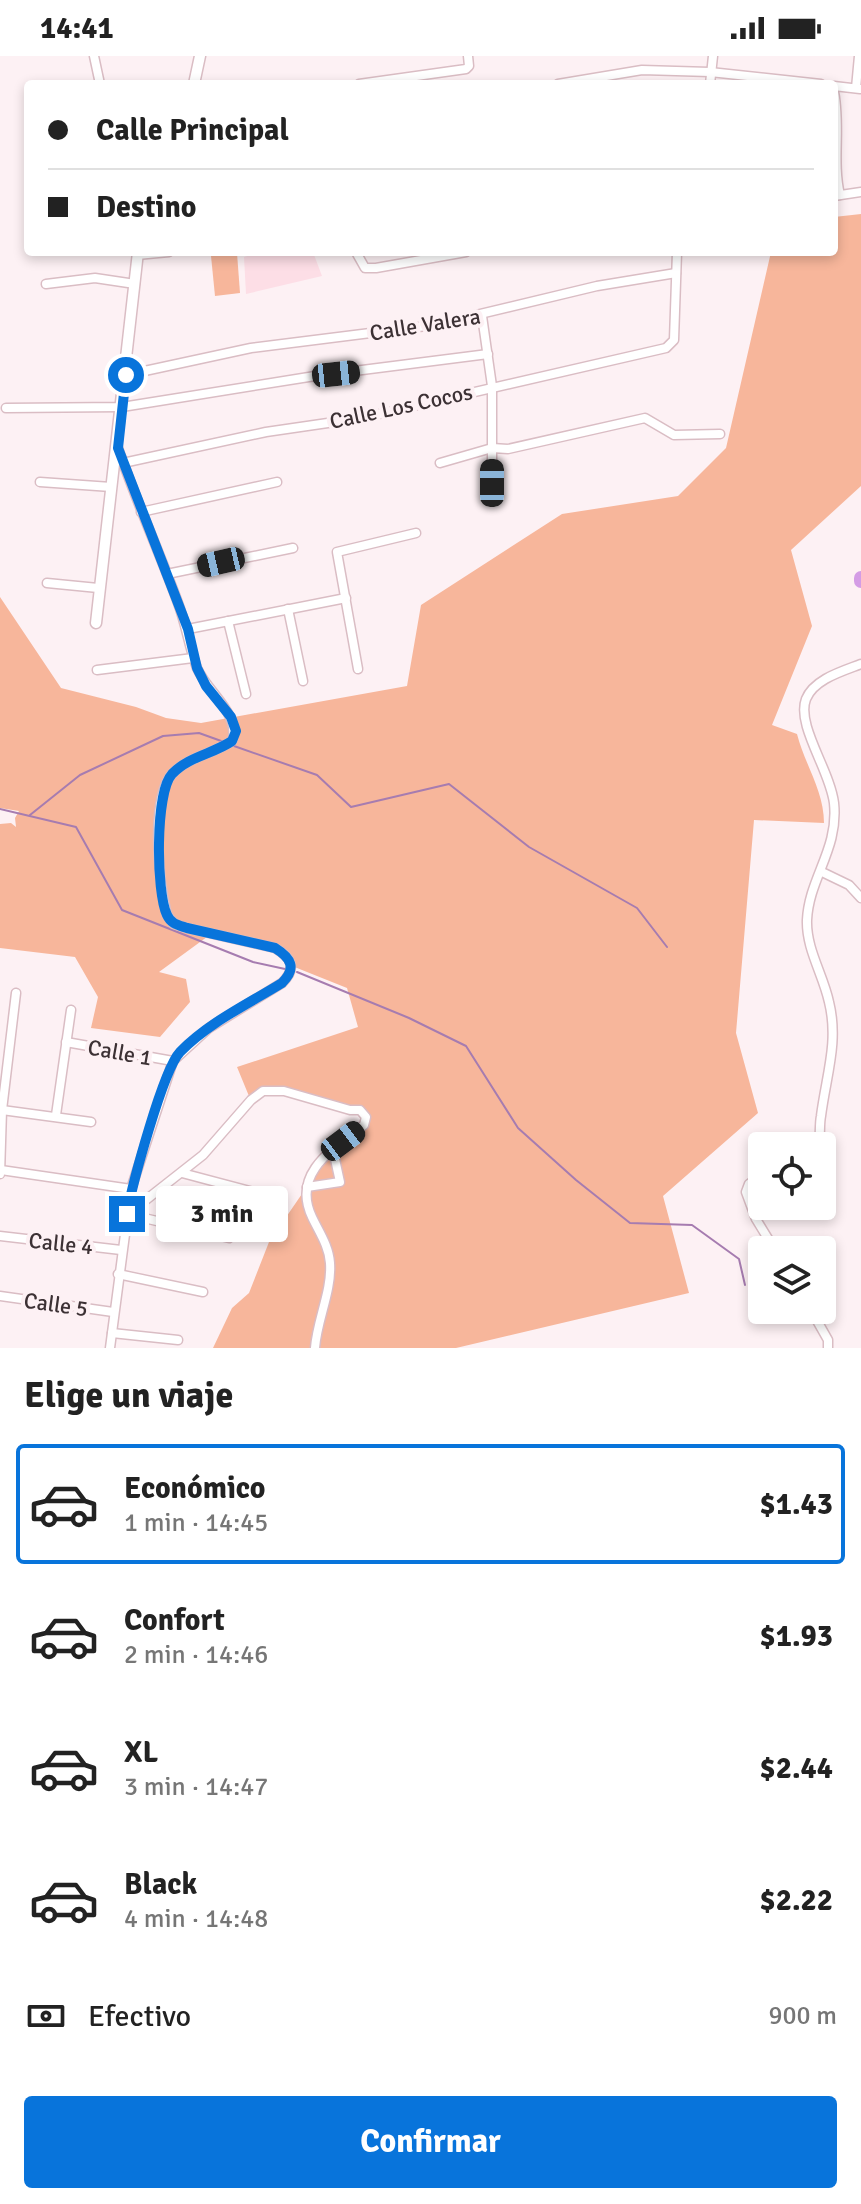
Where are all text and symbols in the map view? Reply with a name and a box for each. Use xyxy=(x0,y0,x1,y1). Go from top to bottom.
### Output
text: 14:41 xyxy=(40,10,114,47)
text: Calle Principal xyxy=(96,112,289,149)
text: Destino xyxy=(96,189,197,226)
street label: Calle Valera xyxy=(368,302,482,347)
route start xyxy=(108,357,144,393)
car xyxy=(311,360,361,388)
street label: Calle Los Cocos xyxy=(327,378,475,435)
car xyxy=(480,459,504,507)
car xyxy=(195,545,247,579)
street label: Calle 1 xyxy=(86,1034,154,1071)
car xyxy=(317,1117,369,1165)
map controls xyxy=(748,1132,836,1324)
button: locate xyxy=(748,1132,836,1220)
callout: 3 min xyxy=(155,1186,287,1242)
route end xyxy=(109,1196,145,1232)
text: 3 min xyxy=(191,1198,253,1230)
street label: Calle 4 xyxy=(27,1227,95,1260)
button: layers xyxy=(748,1236,836,1324)
street label: Calle 5 xyxy=(22,1287,90,1322)
text: Elige un viaje xyxy=(24,1373,233,1418)
icon: car xyxy=(28,1468,100,1540)
text: Económico xyxy=(124,1470,266,1507)
text: $1.43 xyxy=(760,1486,833,1523)
text: 1 min · 14:45 xyxy=(124,1507,268,1539)
icon: car xyxy=(28,1600,100,1672)
text: Confort xyxy=(124,1602,225,1639)
text: $1.93 xyxy=(760,1618,833,1655)
text: 2 min · 14:46 xyxy=(124,1639,268,1671)
icon: car xyxy=(28,1732,100,1804)
text: XL xyxy=(124,1734,158,1771)
text: $2.44 xyxy=(760,1750,833,1787)
text: 3 min · 14:47 xyxy=(124,1771,268,1803)
icon: car xyxy=(28,1864,100,1936)
text: Black xyxy=(124,1866,197,1903)
text: $2.22 xyxy=(760,1882,833,1919)
text: 4 min · 14:48 xyxy=(124,1903,268,1935)
icon: cash xyxy=(24,1994,68,2038)
text: Efectivo xyxy=(88,1998,191,2035)
text: 900 m xyxy=(768,2000,837,2032)
button: Confirmar xyxy=(24,2096,837,2188)

